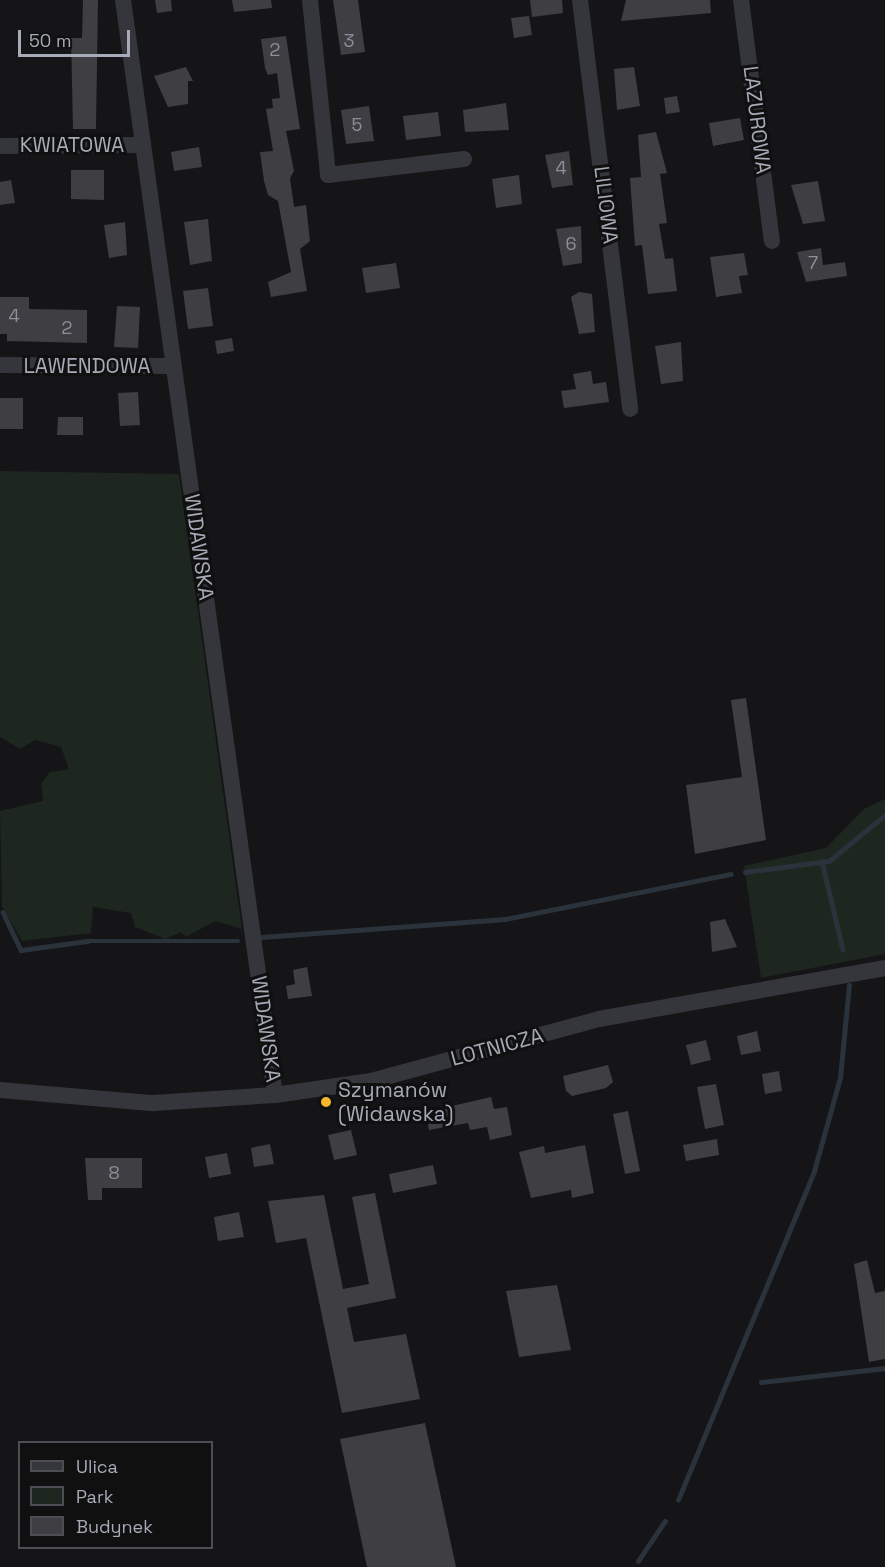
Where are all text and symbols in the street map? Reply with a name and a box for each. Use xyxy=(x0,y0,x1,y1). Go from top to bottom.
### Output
scale bar xyxy=(21,18,134,56)
text: 50 m xyxy=(29,29,71,52)
house number: 3 xyxy=(344,30,354,52)
house number: 2 xyxy=(270,39,280,61)
street label: LAZUROWA xyxy=(738,64,776,176)
house number: 5 xyxy=(352,114,362,136)
street label: KWIATOWA xyxy=(20,132,124,158)
house number: 4 xyxy=(555,157,567,179)
street label: LILIOWA xyxy=(589,165,623,245)
house number: 6 xyxy=(565,233,577,255)
house number: 7 xyxy=(808,252,818,274)
house number: 4 xyxy=(8,305,20,327)
house number: 2 xyxy=(62,317,72,339)
street label: LAWENDOWA xyxy=(23,353,151,379)
street label: WIDAWSKA xyxy=(179,492,219,602)
street label: WIDAWSKA xyxy=(246,974,286,1084)
street label: LOTNICZA xyxy=(448,1023,546,1071)
place label: Szymanów (Widawska) xyxy=(338,1077,453,1127)
marker: Szymanów (Widawska) xyxy=(319,1095,333,1109)
house number: 8 xyxy=(108,1162,120,1184)
legend xyxy=(18,1441,213,1549)
text: Ulica xyxy=(76,1455,118,1478)
text: Park xyxy=(76,1485,113,1508)
text: Budynek xyxy=(76,1515,153,1538)

